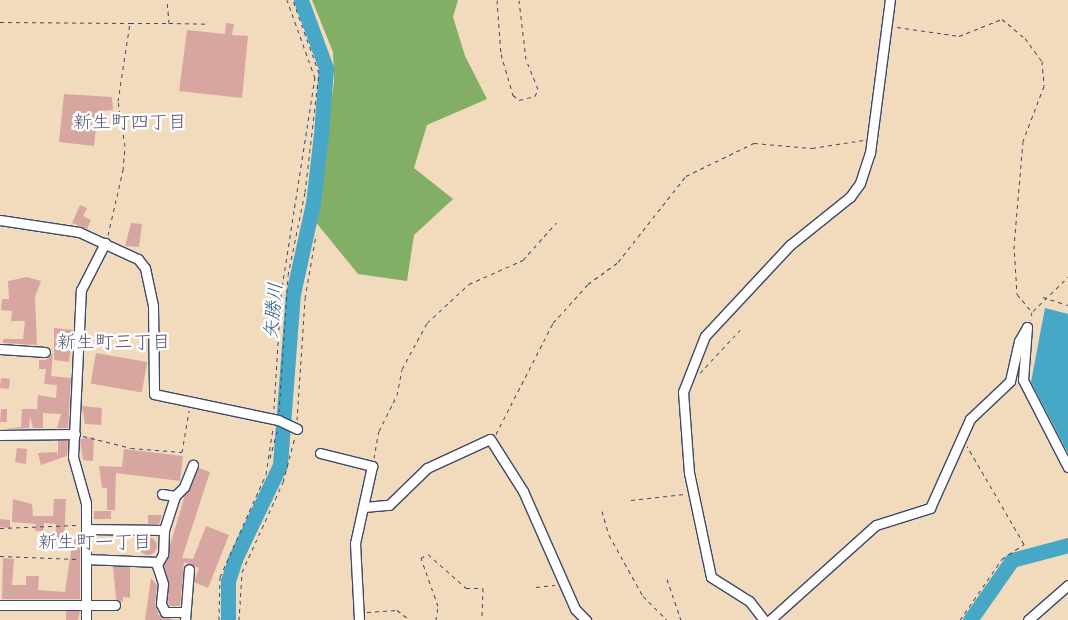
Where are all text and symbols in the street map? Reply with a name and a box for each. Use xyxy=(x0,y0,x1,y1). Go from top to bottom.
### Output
district label: 新生町四丁目 xyxy=(73,112,187,134)
water label: 矢勝川 xyxy=(260,282,288,340)
district label: 新生町三丁目 xyxy=(57,332,171,354)
district label: 新生町一丁目 xyxy=(38,532,152,554)

